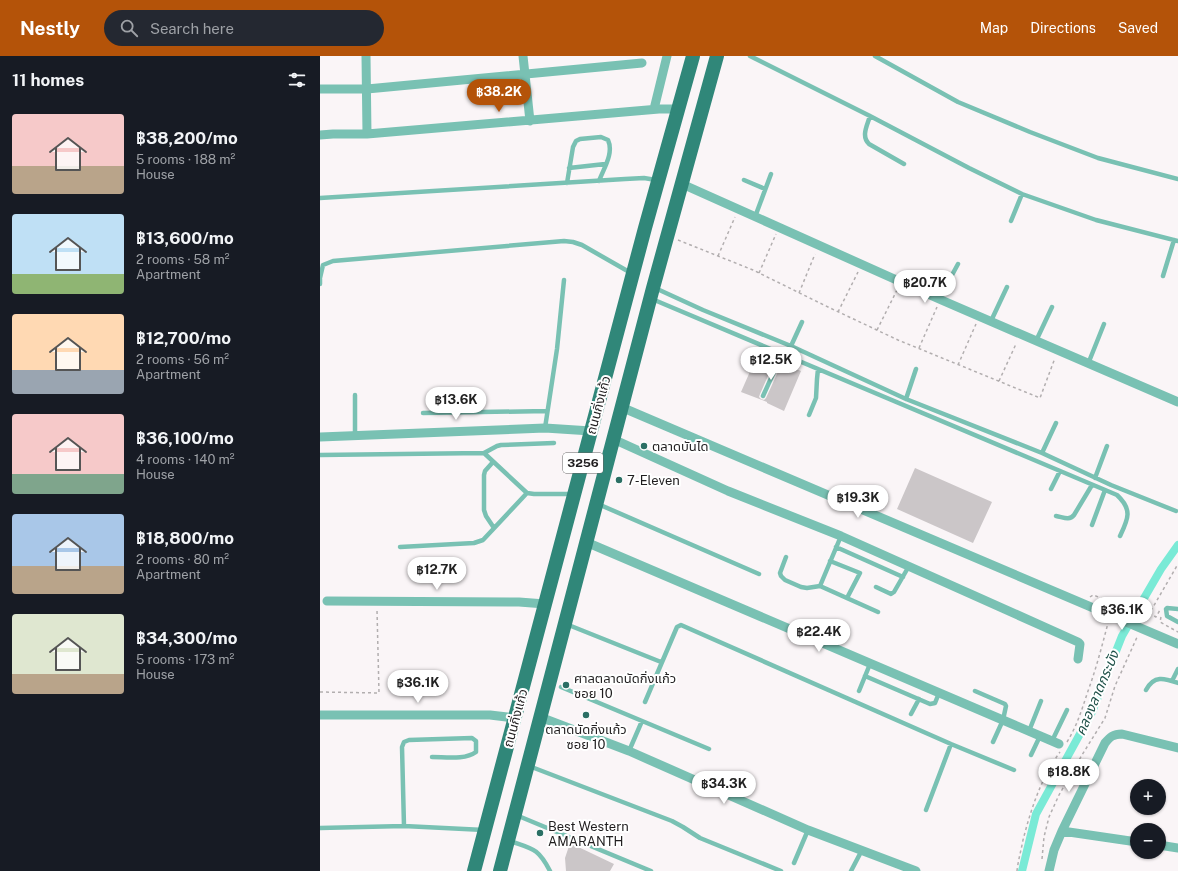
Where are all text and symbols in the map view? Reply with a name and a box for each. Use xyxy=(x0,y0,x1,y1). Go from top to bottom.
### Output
search box xyxy=(104,10,384,46)
text: Nestly xyxy=(20,17,80,39)
icon: search xyxy=(118,17,140,39)
text: Search here xyxy=(150,20,234,37)
text: Map xyxy=(980,20,1008,36)
text: Directions xyxy=(1030,20,1096,36)
text: Saved xyxy=(1118,20,1158,36)
icon: filters xyxy=(286,69,308,91)
text: 11 homes xyxy=(12,70,84,90)
pin: ฿38.2K xyxy=(466,79,532,113)
text: ฿38.2K xyxy=(476,84,522,99)
text: ฿38,200/mo xyxy=(136,128,238,148)
icon: home xyxy=(44,130,92,178)
text: 5 rooms · 188 m² xyxy=(136,152,235,167)
text: House xyxy=(136,167,175,182)
text: ฿13,600/mo xyxy=(136,228,234,248)
icon: home xyxy=(44,230,92,278)
text: 2 rooms · 58 m² xyxy=(136,252,229,267)
text: Apartment xyxy=(136,267,201,282)
pin: ฿20.7K xyxy=(892,270,958,304)
text: ฿20.7K xyxy=(903,275,947,290)
text: ฿12,700/mo xyxy=(136,328,231,348)
icon: home xyxy=(44,330,92,378)
pin: ฿12.5K xyxy=(738,347,804,381)
text: 2 rooms · 56 m² xyxy=(136,352,229,367)
text: ฿12.5K xyxy=(750,352,792,367)
text: Apartment xyxy=(136,367,201,382)
street label: ถนนกิ่งแก้ว xyxy=(582,374,614,436)
pin: ฿13.6K xyxy=(423,387,489,421)
text: ฿13.6K xyxy=(434,392,478,407)
text: ฿36,100/mo xyxy=(136,428,234,448)
icon: home xyxy=(44,430,92,478)
place label: ตลาดบันได xyxy=(652,439,709,454)
marker: ตลาดบันได xyxy=(639,441,649,451)
text: 4 rooms · 140 m² xyxy=(136,452,235,467)
road number: 3256 xyxy=(563,453,603,473)
text: House xyxy=(136,467,175,482)
place label: 7-Eleven xyxy=(627,473,680,488)
marker: 7-Eleven xyxy=(614,475,624,485)
pin: ฿19.3K xyxy=(825,485,891,519)
text: ฿19.3K xyxy=(836,490,880,505)
text: ฿18,800/mo xyxy=(136,528,234,548)
icon: home xyxy=(44,530,92,578)
text: 2 rooms · 80 m² xyxy=(136,552,229,567)
pin: ฿12.7K xyxy=(404,557,470,591)
text: ฿12.7K xyxy=(416,562,458,577)
text: Apartment xyxy=(136,567,201,582)
pin: ฿36.1K xyxy=(1089,597,1155,631)
text: ฿36.1K xyxy=(1100,602,1144,617)
pin: ฿22.4K xyxy=(786,619,852,653)
text: ฿22.4K xyxy=(796,624,842,639)
text: ฿34,300/mo xyxy=(136,628,238,648)
icon: home xyxy=(44,630,92,678)
water label: คลองลาดกระบัง xyxy=(1072,647,1123,738)
text: 5 rooms · 173 m² xyxy=(136,652,234,667)
text: House xyxy=(136,667,175,682)
pin: ฿36.1K xyxy=(385,670,451,704)
place label: ศาลตลาดนัดกิ่งแก้ว ซอย 10 xyxy=(574,670,676,701)
text: ฿36.1K xyxy=(396,675,440,690)
marker: ศาลตลาดนัดกิ่งแก้ว ซอย 10 xyxy=(561,680,571,690)
street label: ถนนกิ่งแก้ว xyxy=(499,687,531,749)
marker: ตลาดนัดกิ่งแก้ว ซอย 10 xyxy=(581,710,591,720)
place label: ตลาดนัดกิ่งแก้ว ซอย 10 xyxy=(545,721,627,752)
pin: ฿18.8K xyxy=(1036,759,1102,793)
text: ฿18.8K xyxy=(1047,764,1091,779)
pin: ฿34.3K xyxy=(691,771,757,805)
text: ฿34.3K xyxy=(701,776,747,791)
map controls xyxy=(1130,779,1166,859)
button: + xyxy=(1130,779,1166,815)
place label: Best Western AMARANTH xyxy=(548,819,629,849)
button: − xyxy=(1130,823,1166,859)
marker: Best Western AMARANTH xyxy=(535,828,545,838)

